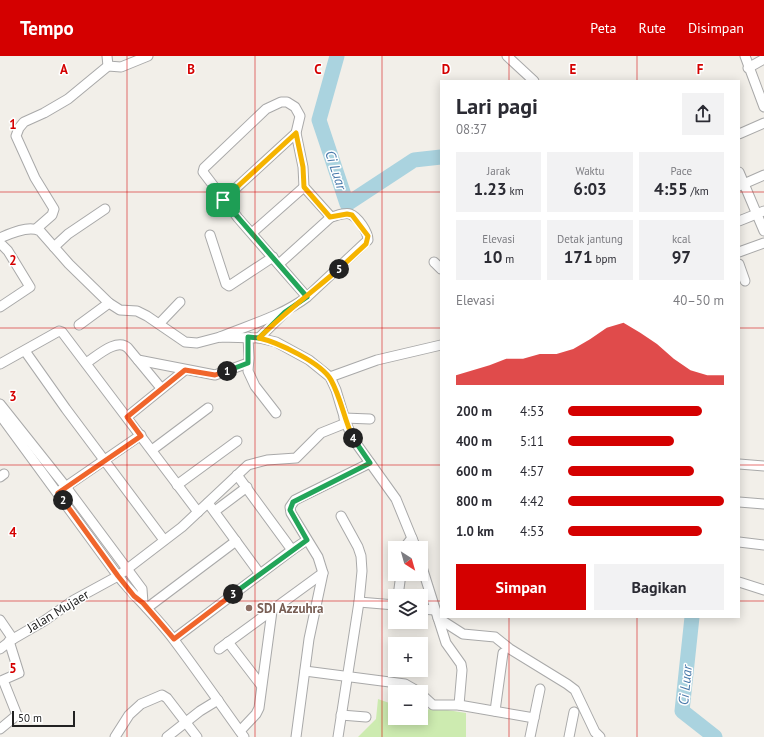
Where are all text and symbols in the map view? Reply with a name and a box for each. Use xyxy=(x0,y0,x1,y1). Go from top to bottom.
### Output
text: Tempo xyxy=(20,16,74,40)
text: Peta xyxy=(590,19,616,37)
text: Rute xyxy=(638,19,666,37)
text: Disimpan xyxy=(688,19,744,37)
text: A xyxy=(60,61,68,78)
text: B xyxy=(187,61,195,78)
text: C xyxy=(314,61,322,78)
text: D xyxy=(442,61,450,78)
text: E xyxy=(570,61,577,78)
text: F xyxy=(697,61,704,78)
text: Lari pagi xyxy=(456,92,538,120)
button: share xyxy=(682,93,724,135)
text: 1 xyxy=(9,116,17,133)
text: 08:37 xyxy=(456,121,487,138)
water label: Ci Luar xyxy=(321,148,351,193)
text: Jarak xyxy=(487,164,510,178)
text: Waktu xyxy=(575,164,605,178)
text: Pace xyxy=(671,164,692,178)
text: 1.23 xyxy=(474,178,507,200)
text: 6:03 xyxy=(573,178,607,200)
text: 4:55 xyxy=(654,178,688,200)
pin xyxy=(206,183,240,217)
text: km xyxy=(507,184,524,198)
text: /km xyxy=(688,184,709,198)
icon: arrive xyxy=(212,189,234,211)
text: Elevasi xyxy=(482,232,515,246)
text: Detak jantung xyxy=(557,232,623,246)
text: kcal xyxy=(672,232,691,246)
text: 10 xyxy=(483,246,502,268)
text: 171 xyxy=(564,246,593,268)
text: 97 xyxy=(672,246,691,268)
text: 2 xyxy=(9,252,17,269)
text: m xyxy=(502,252,514,266)
text: bpm xyxy=(593,252,616,266)
pin: 5 xyxy=(329,259,349,279)
text: 5 xyxy=(336,262,342,276)
text: Elevasi xyxy=(456,292,495,309)
text: 40–50 m xyxy=(673,292,724,309)
pin: 1 xyxy=(217,361,237,381)
text: 1 xyxy=(224,364,230,378)
text: 3 xyxy=(9,388,17,405)
text: 200 m xyxy=(456,403,492,420)
text: 4:53 xyxy=(520,403,544,420)
pin: 4 xyxy=(343,428,363,448)
text: 4 xyxy=(350,431,356,445)
text: 400 m xyxy=(456,433,492,450)
text: 5:11 xyxy=(520,433,544,450)
text: 600 m xyxy=(456,463,492,480)
text: 4:57 xyxy=(520,463,544,480)
pin: 2 xyxy=(53,490,73,510)
text: 2 xyxy=(60,493,66,507)
text: 800 m xyxy=(456,493,492,510)
text: 4:42 xyxy=(520,493,544,510)
text: 1.0 km xyxy=(456,523,494,540)
text: 4:53 xyxy=(520,523,544,540)
text: 4 xyxy=(9,524,17,541)
north arrow xyxy=(388,541,428,581)
map controls xyxy=(388,541,428,725)
button: Simpan xyxy=(456,564,586,610)
button: Bagikan xyxy=(594,564,724,610)
pin: 3 xyxy=(223,584,243,604)
street label: Jalan Mujaer xyxy=(23,586,93,637)
text: 3 xyxy=(230,587,236,601)
button: layers xyxy=(388,589,428,629)
place label: SDI Azzuhra xyxy=(257,600,324,617)
marker: SDI Azzuhra xyxy=(244,603,254,613)
button: + xyxy=(388,637,428,677)
text: 5 xyxy=(9,660,17,677)
water label: Ci Luar xyxy=(674,663,696,706)
button: − xyxy=(388,685,428,725)
scale bar xyxy=(12,709,75,728)
text: 50 m xyxy=(18,711,42,725)

